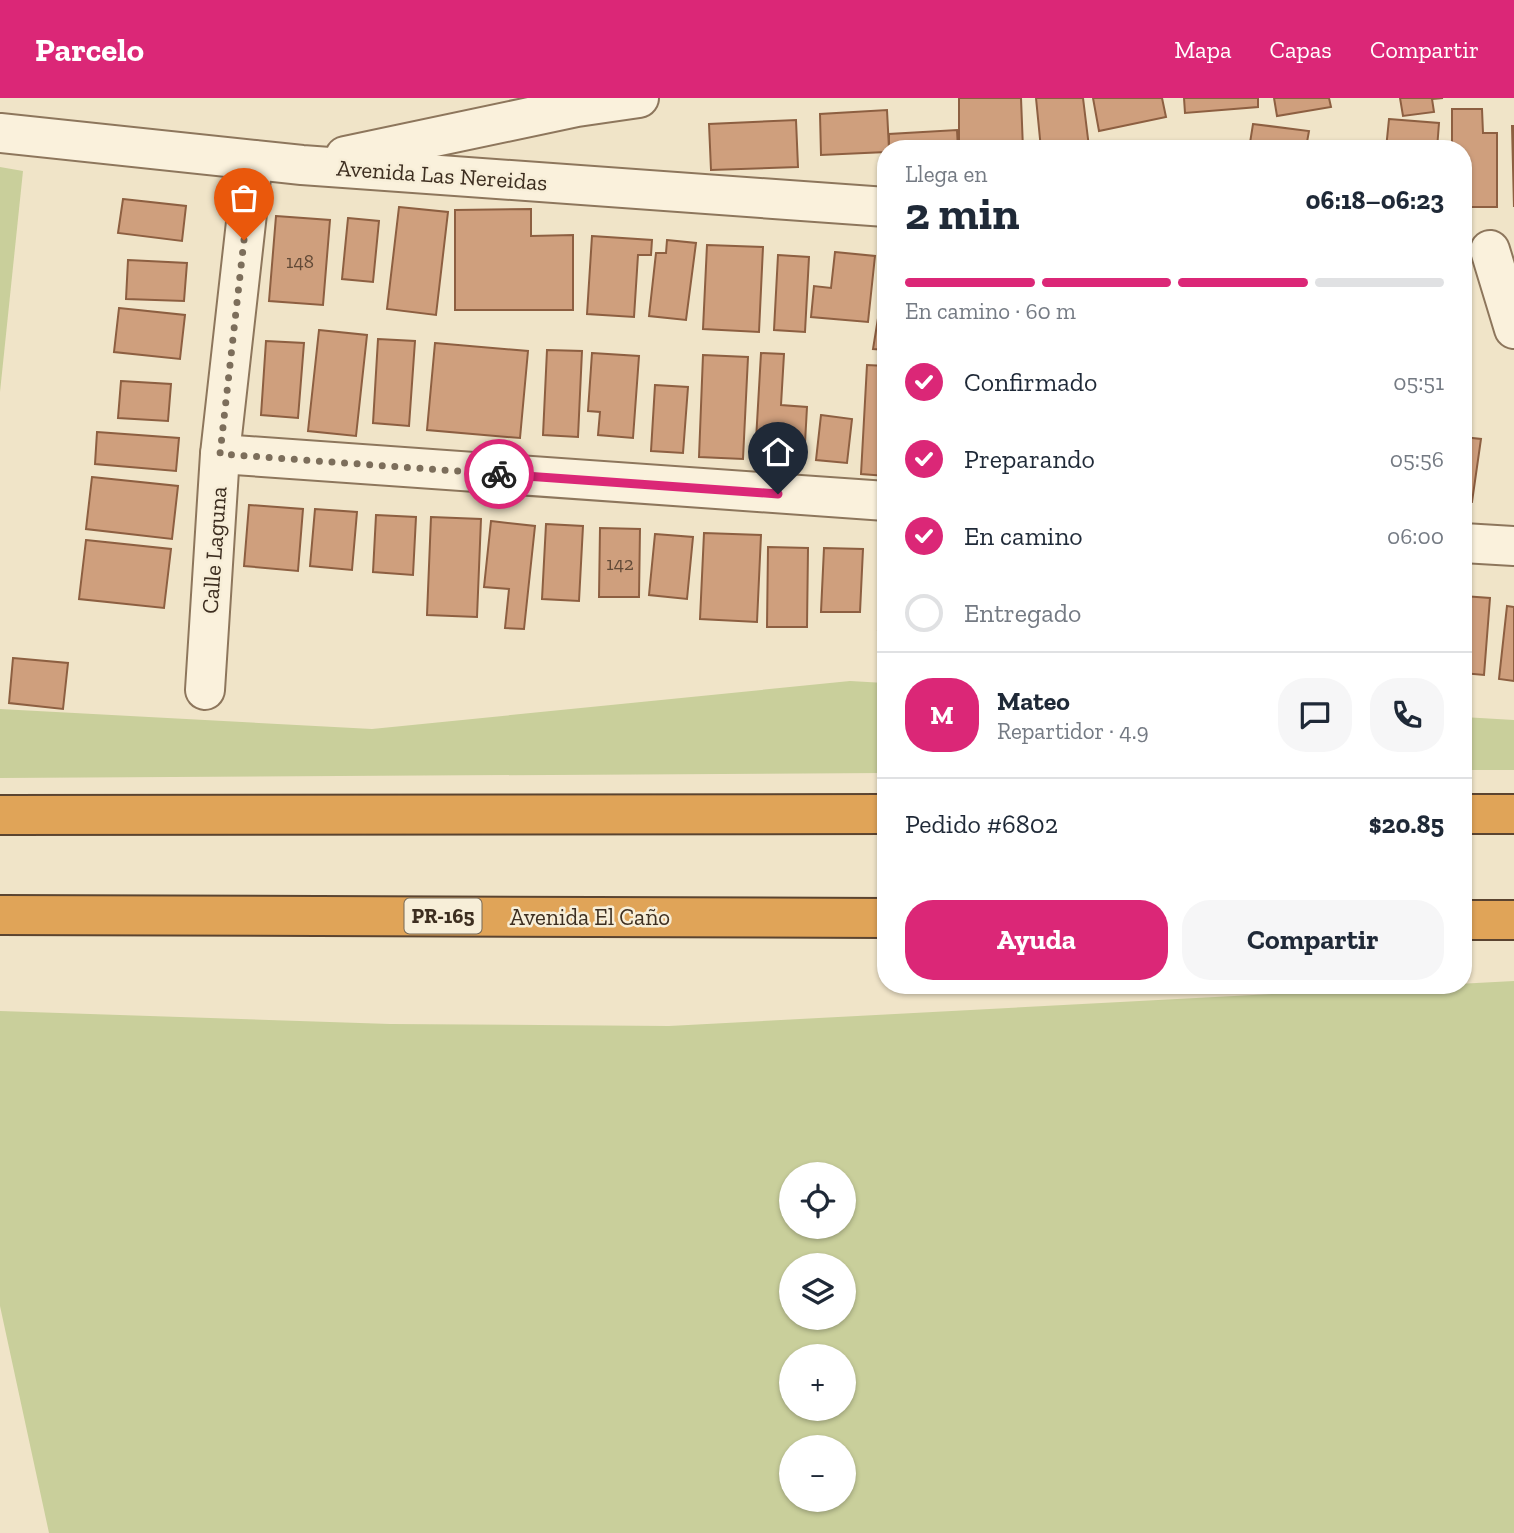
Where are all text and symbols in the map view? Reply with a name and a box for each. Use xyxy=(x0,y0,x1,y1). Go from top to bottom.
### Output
text: Parcelo xyxy=(35,30,144,69)
text: Mapa xyxy=(1174,35,1231,64)
text: Capas xyxy=(1269,35,1332,64)
text: Compartir xyxy=(1370,35,1479,64)
street label: Avenida Las Nereidas xyxy=(336,154,548,196)
text: Llega en xyxy=(905,160,987,188)
pin xyxy=(214,168,274,240)
icon: bag xyxy=(225,179,263,217)
text: 06:18–06:23 xyxy=(1306,184,1444,216)
text: 2 min xyxy=(905,186,1020,241)
house number: 148 xyxy=(286,250,314,273)
text: En camino · 60 m xyxy=(905,297,1076,325)
icon: check xyxy=(905,363,943,401)
text: Confirmado xyxy=(964,366,1097,398)
text: 05:51 xyxy=(1393,368,1444,396)
pin xyxy=(748,422,808,494)
icon: home xyxy=(759,433,797,471)
courier xyxy=(464,439,534,509)
icon: check xyxy=(905,440,943,478)
text: Preparando xyxy=(964,443,1095,475)
text: 05:56 xyxy=(1390,445,1444,473)
icon: bike xyxy=(480,455,518,493)
street label: Calle Laguna xyxy=(196,485,232,615)
icon: check xyxy=(905,517,943,555)
text: En camino xyxy=(964,520,1083,552)
text: 06:00 xyxy=(1387,522,1444,550)
house number: 142 xyxy=(606,552,634,575)
text: Entregado xyxy=(964,597,1081,629)
button: chat xyxy=(1278,678,1352,752)
button: phone xyxy=(1370,678,1444,752)
text: Mateo xyxy=(997,685,1070,717)
text: M xyxy=(930,699,954,731)
text: Repartidor · 4.9 xyxy=(997,717,1149,745)
text: Pedido #6802 xyxy=(905,808,1058,840)
text: $20.85 xyxy=(1369,808,1444,840)
road number: PR-165 xyxy=(404,898,481,934)
button: Ayuda xyxy=(905,900,1168,980)
button: Compartir xyxy=(1182,900,1444,980)
street label: Avenida El Caño xyxy=(510,903,670,931)
map controls xyxy=(779,1162,856,1512)
button: locate xyxy=(779,1162,856,1239)
button: layers xyxy=(779,1253,856,1330)
button: + xyxy=(779,1344,856,1421)
button: − xyxy=(779,1435,856,1512)

